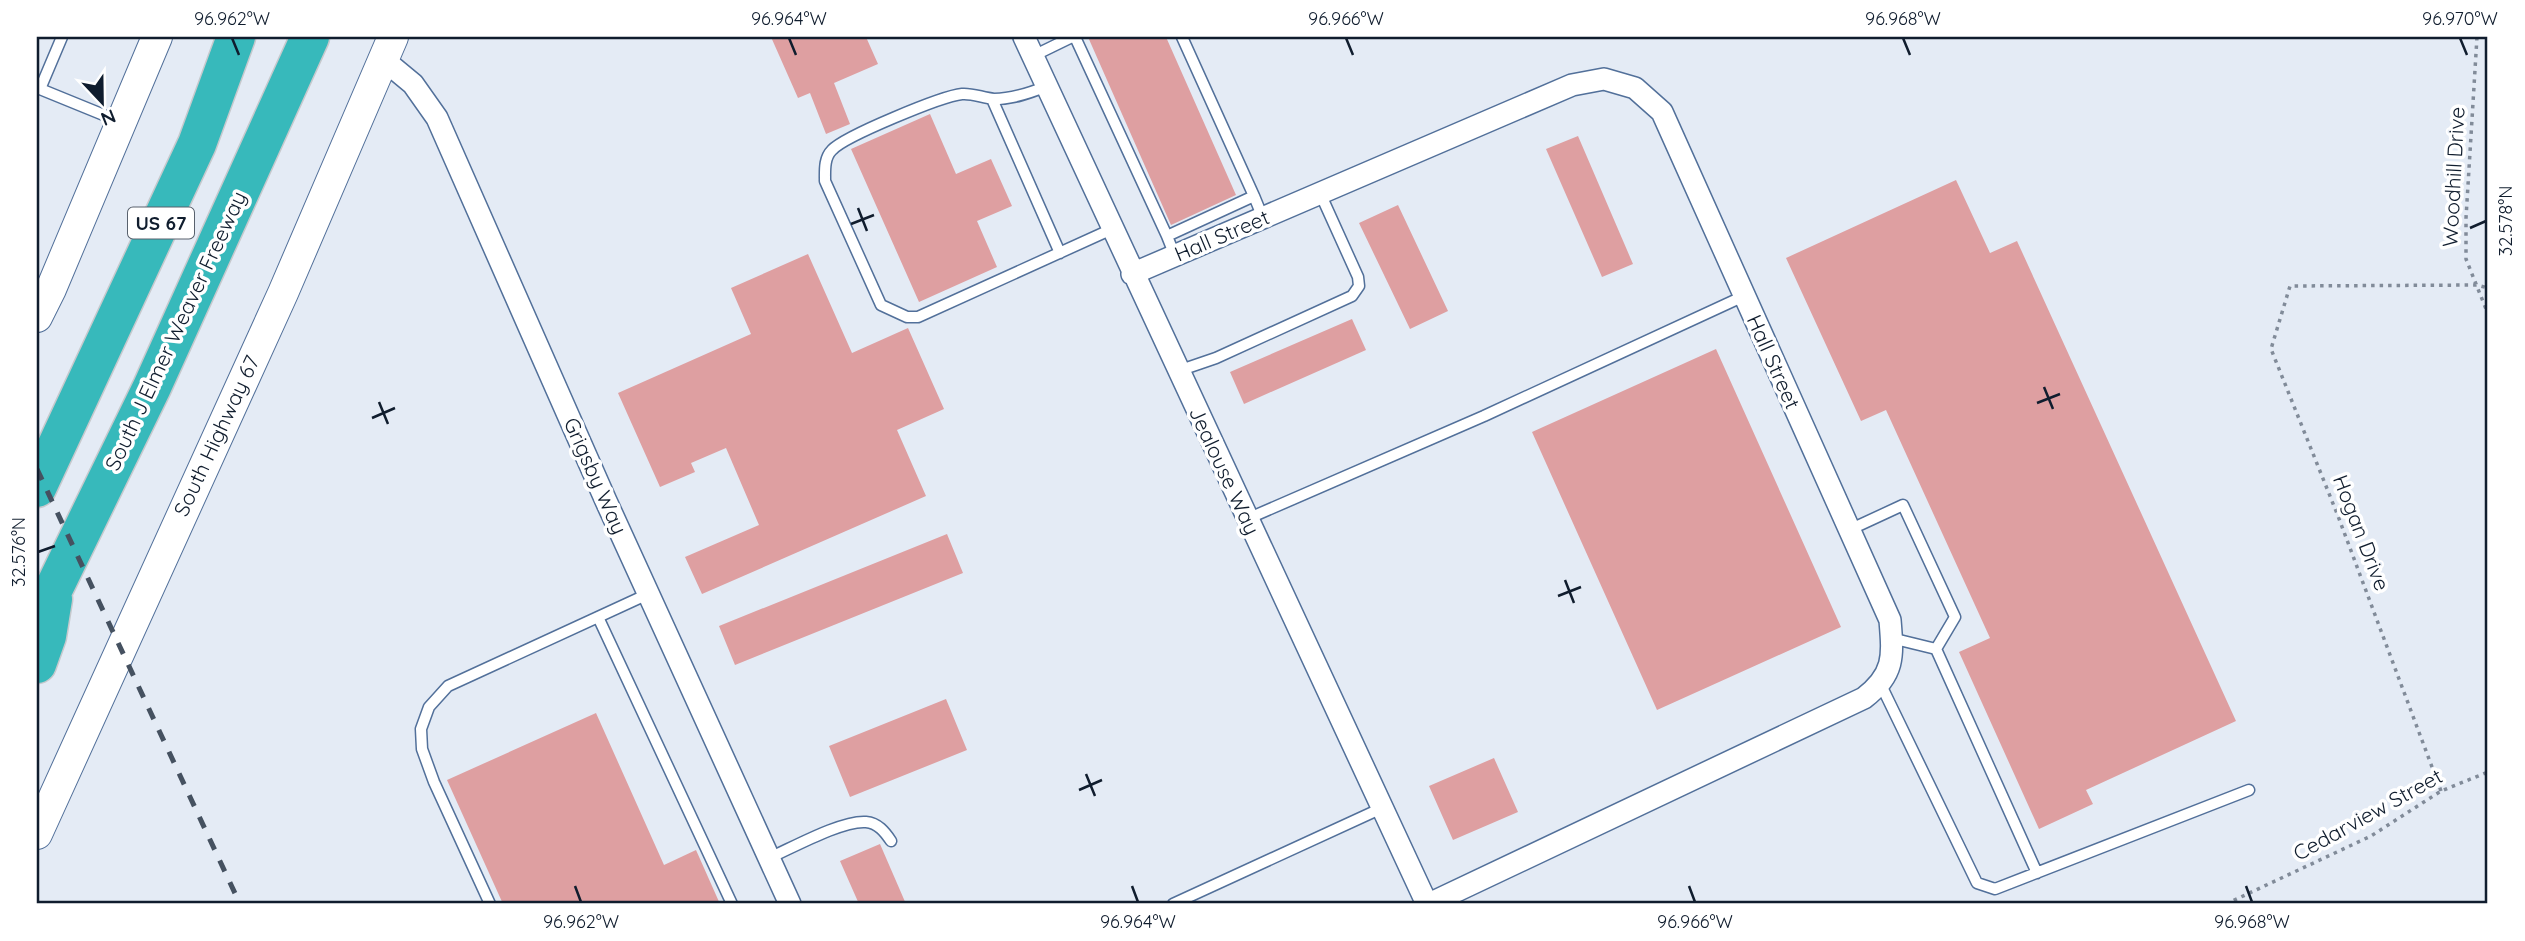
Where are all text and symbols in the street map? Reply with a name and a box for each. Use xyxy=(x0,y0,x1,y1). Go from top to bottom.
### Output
text: 96.962°W xyxy=(194,7,270,30)
text: 96.964°W xyxy=(751,7,827,30)
text: 96.966°W xyxy=(1308,7,1384,30)
text: 96.968°W xyxy=(1865,7,1941,30)
text: 96.970°W xyxy=(2422,7,2498,30)
north arrow xyxy=(66,66,136,136)
text: N xyxy=(97,104,119,132)
street label: Woodhill Drive xyxy=(2436,106,2470,248)
text: 32.578°N xyxy=(2494,186,2517,256)
street label: South J Elmer Weaver Freeway xyxy=(99,187,251,474)
street label: Hall Street xyxy=(1170,203,1273,267)
road number: US 67 xyxy=(128,208,194,238)
street label: Hall Street xyxy=(1742,310,1806,413)
street label: South Highway 67 xyxy=(168,351,265,520)
street label: Jealouse Way xyxy=(1184,402,1266,539)
street label: Grigsby Way xyxy=(559,413,633,538)
street label: Hogan Drive xyxy=(2328,471,2396,594)
text: 32.576°N xyxy=(7,517,30,587)
street label: Cedarview Street xyxy=(2288,762,2447,866)
text: 96.962°W xyxy=(543,910,619,933)
text: 96.964°W xyxy=(1100,910,1176,933)
text: 96.966°W xyxy=(1657,910,1733,933)
text: 96.968°W xyxy=(2214,910,2290,933)

